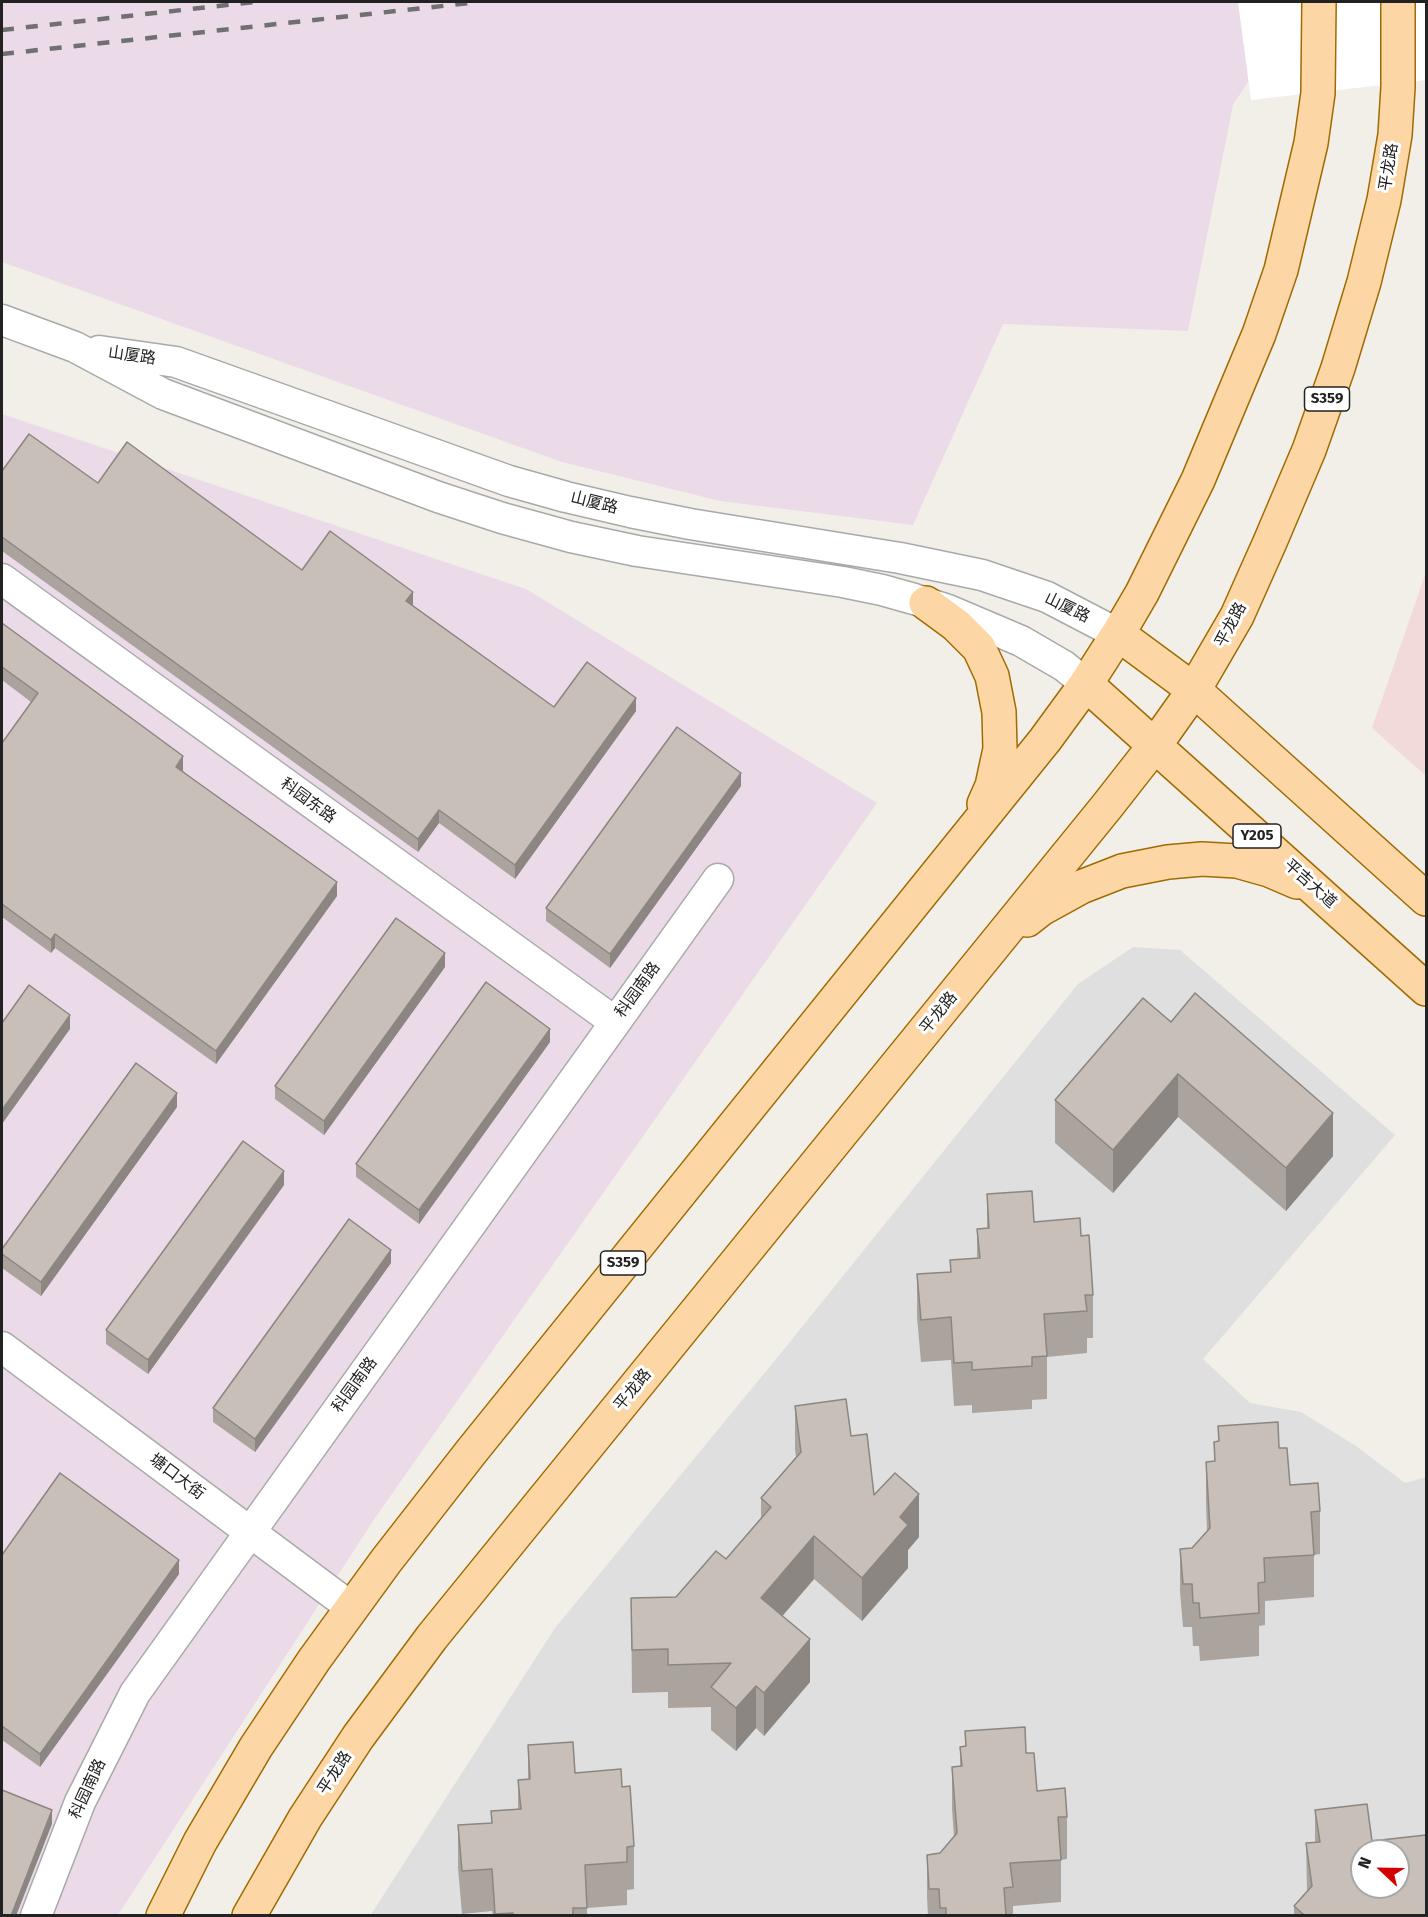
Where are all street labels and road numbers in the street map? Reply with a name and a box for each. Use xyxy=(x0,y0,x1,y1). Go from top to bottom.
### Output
street label: 平龙路 xyxy=(1376,142,1402,192)
street label: 山厦路 xyxy=(107,343,157,369)
road number: S359 xyxy=(1304,387,1350,411)
street label: 山厦路 xyxy=(568,488,620,518)
street label: 山厦路 xyxy=(1041,589,1093,627)
street label: 平龙路 xyxy=(1211,599,1251,651)
street label: 科园东路 xyxy=(276,774,340,828)
road number: Y205 xyxy=(1233,824,1281,848)
street label: 平吉大道 xyxy=(1280,855,1340,913)
street label: 科园南路 xyxy=(611,958,665,1022)
street label: 平龙路 xyxy=(916,988,962,1038)
road number: S359 xyxy=(600,1251,646,1275)
street label: 科园南路 xyxy=(328,1353,382,1417)
street label: 平龙路 xyxy=(610,1365,656,1415)
street label: 塘口大街 xyxy=(146,1450,208,1504)
street label: 平龙路 xyxy=(314,1748,356,1798)
street label: 科园南路 xyxy=(66,1756,110,1822)

